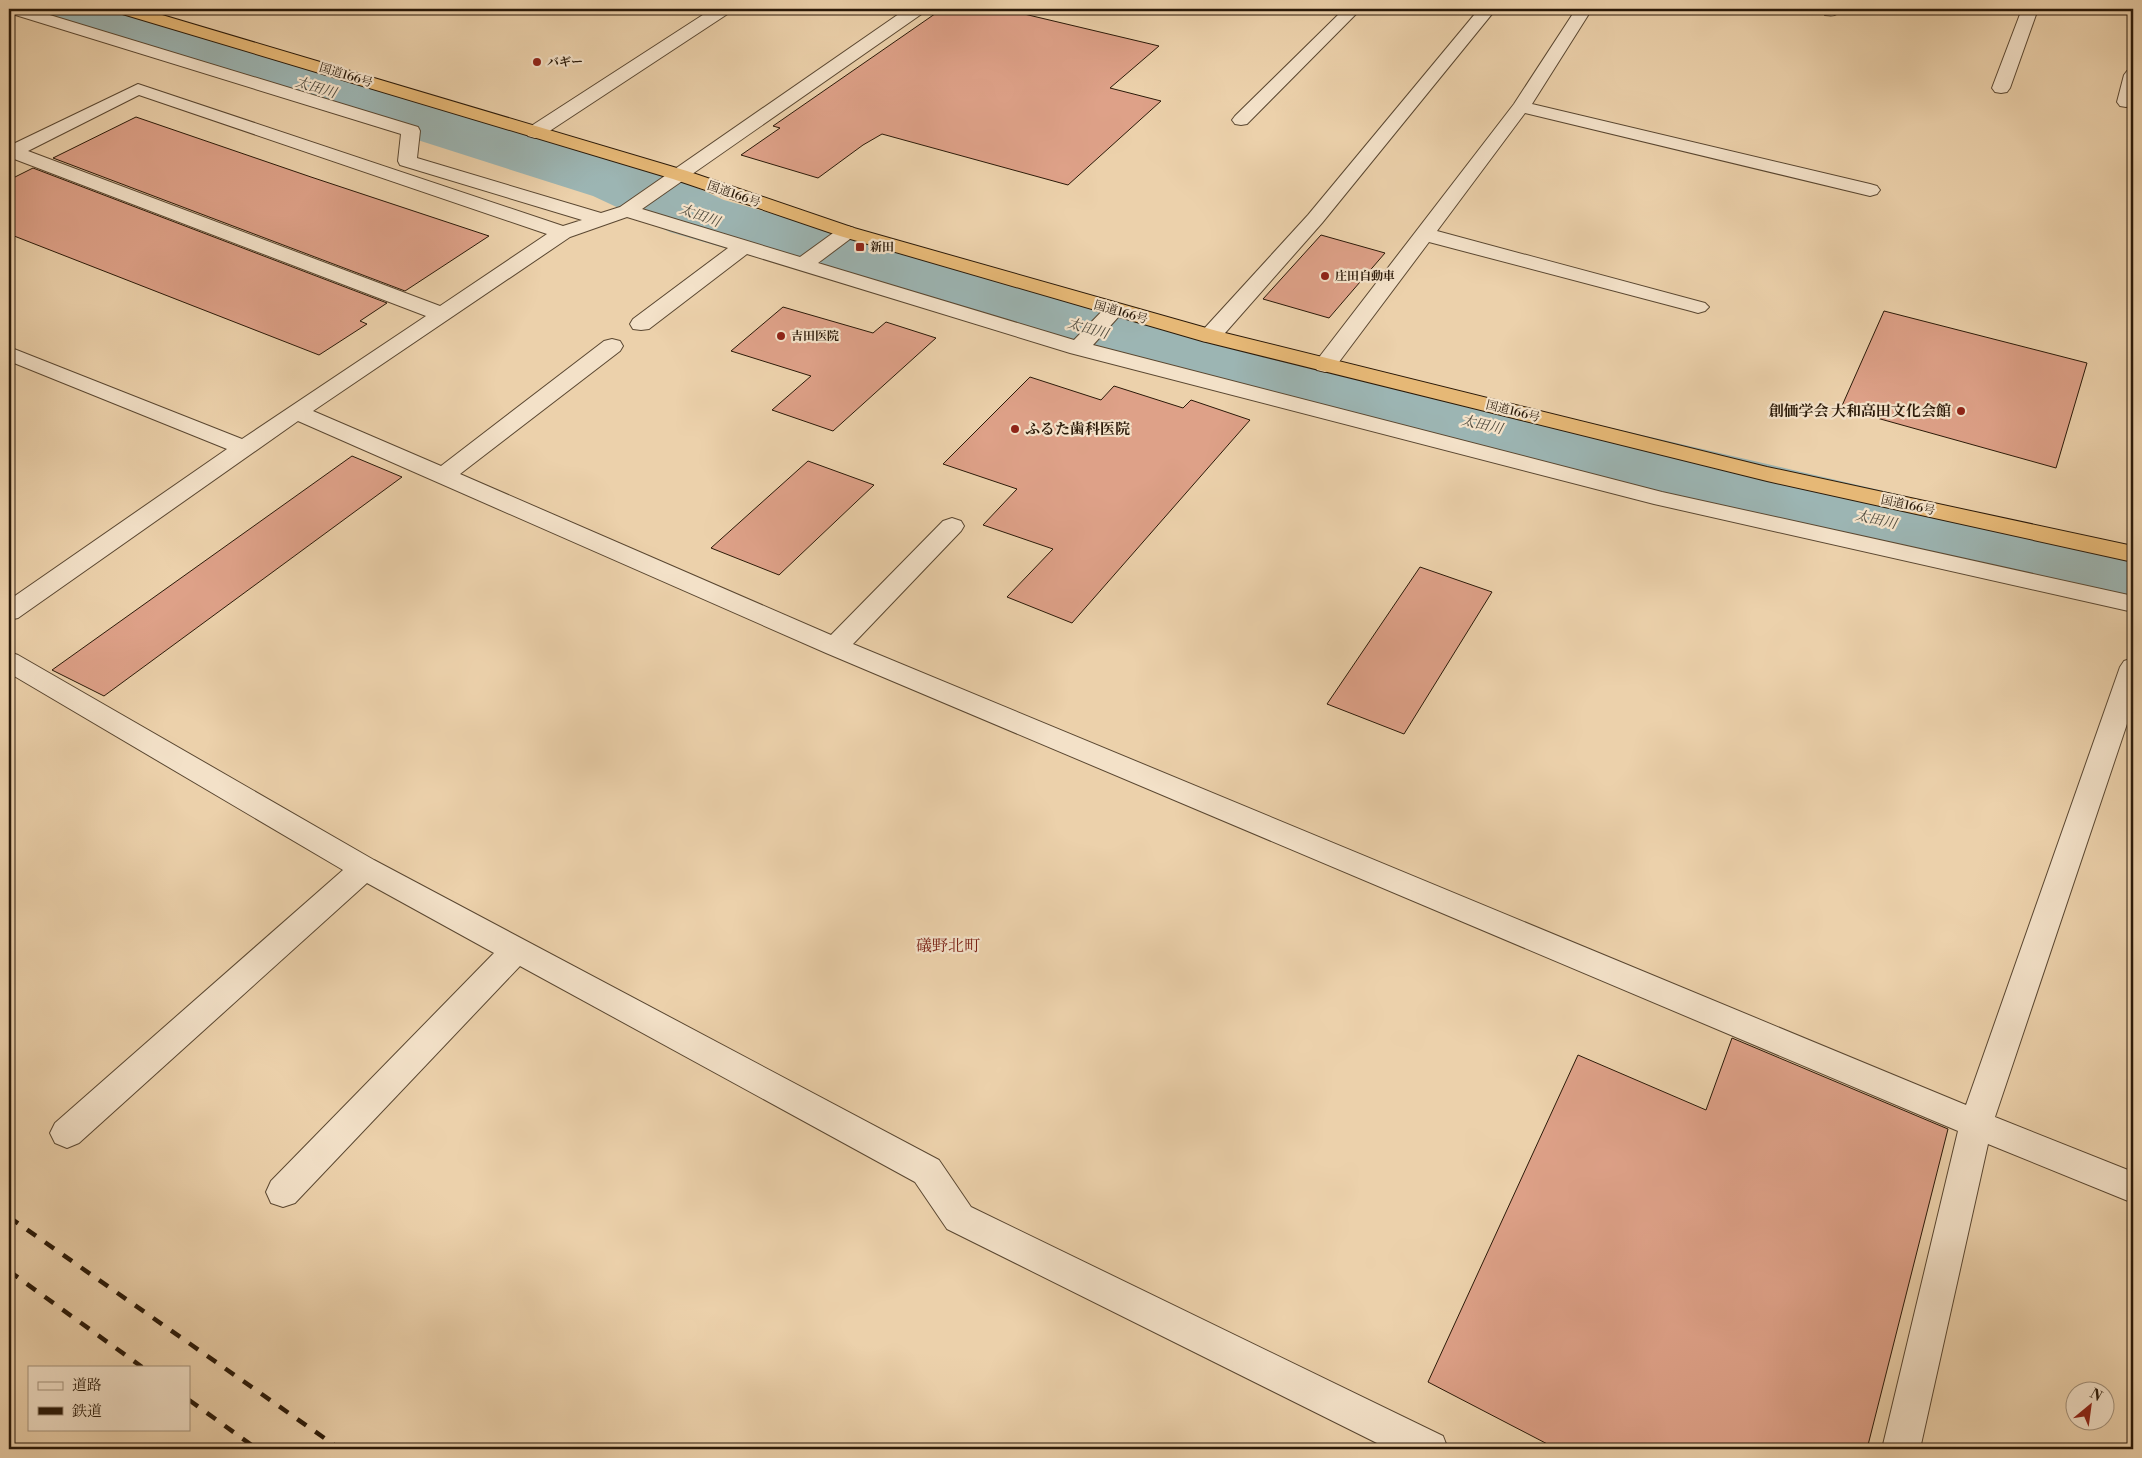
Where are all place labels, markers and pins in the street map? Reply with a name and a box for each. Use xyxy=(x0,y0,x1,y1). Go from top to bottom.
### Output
place label: バギー xyxy=(547,55,583,70)
marker: バギー xyxy=(531,56,543,68)
place label: 新田 xyxy=(870,240,894,255)
marker: 新田 xyxy=(854,241,866,253)
place label: 庄田自動車 xyxy=(1335,269,1395,284)
marker: 庄田自動車 xyxy=(1319,270,1331,282)
place label: 吉田医院 xyxy=(791,329,839,344)
marker: 吉田医院 xyxy=(775,330,787,342)
place label: 創価学会 大和高田文化会館 xyxy=(1769,402,1951,421)
marker: 創価学会 大和高田文化会館 xyxy=(1955,405,1967,417)
place label: ふるた歯科医院 xyxy=(1025,420,1130,439)
marker: ふるた歯科医院 xyxy=(1009,423,1021,435)

